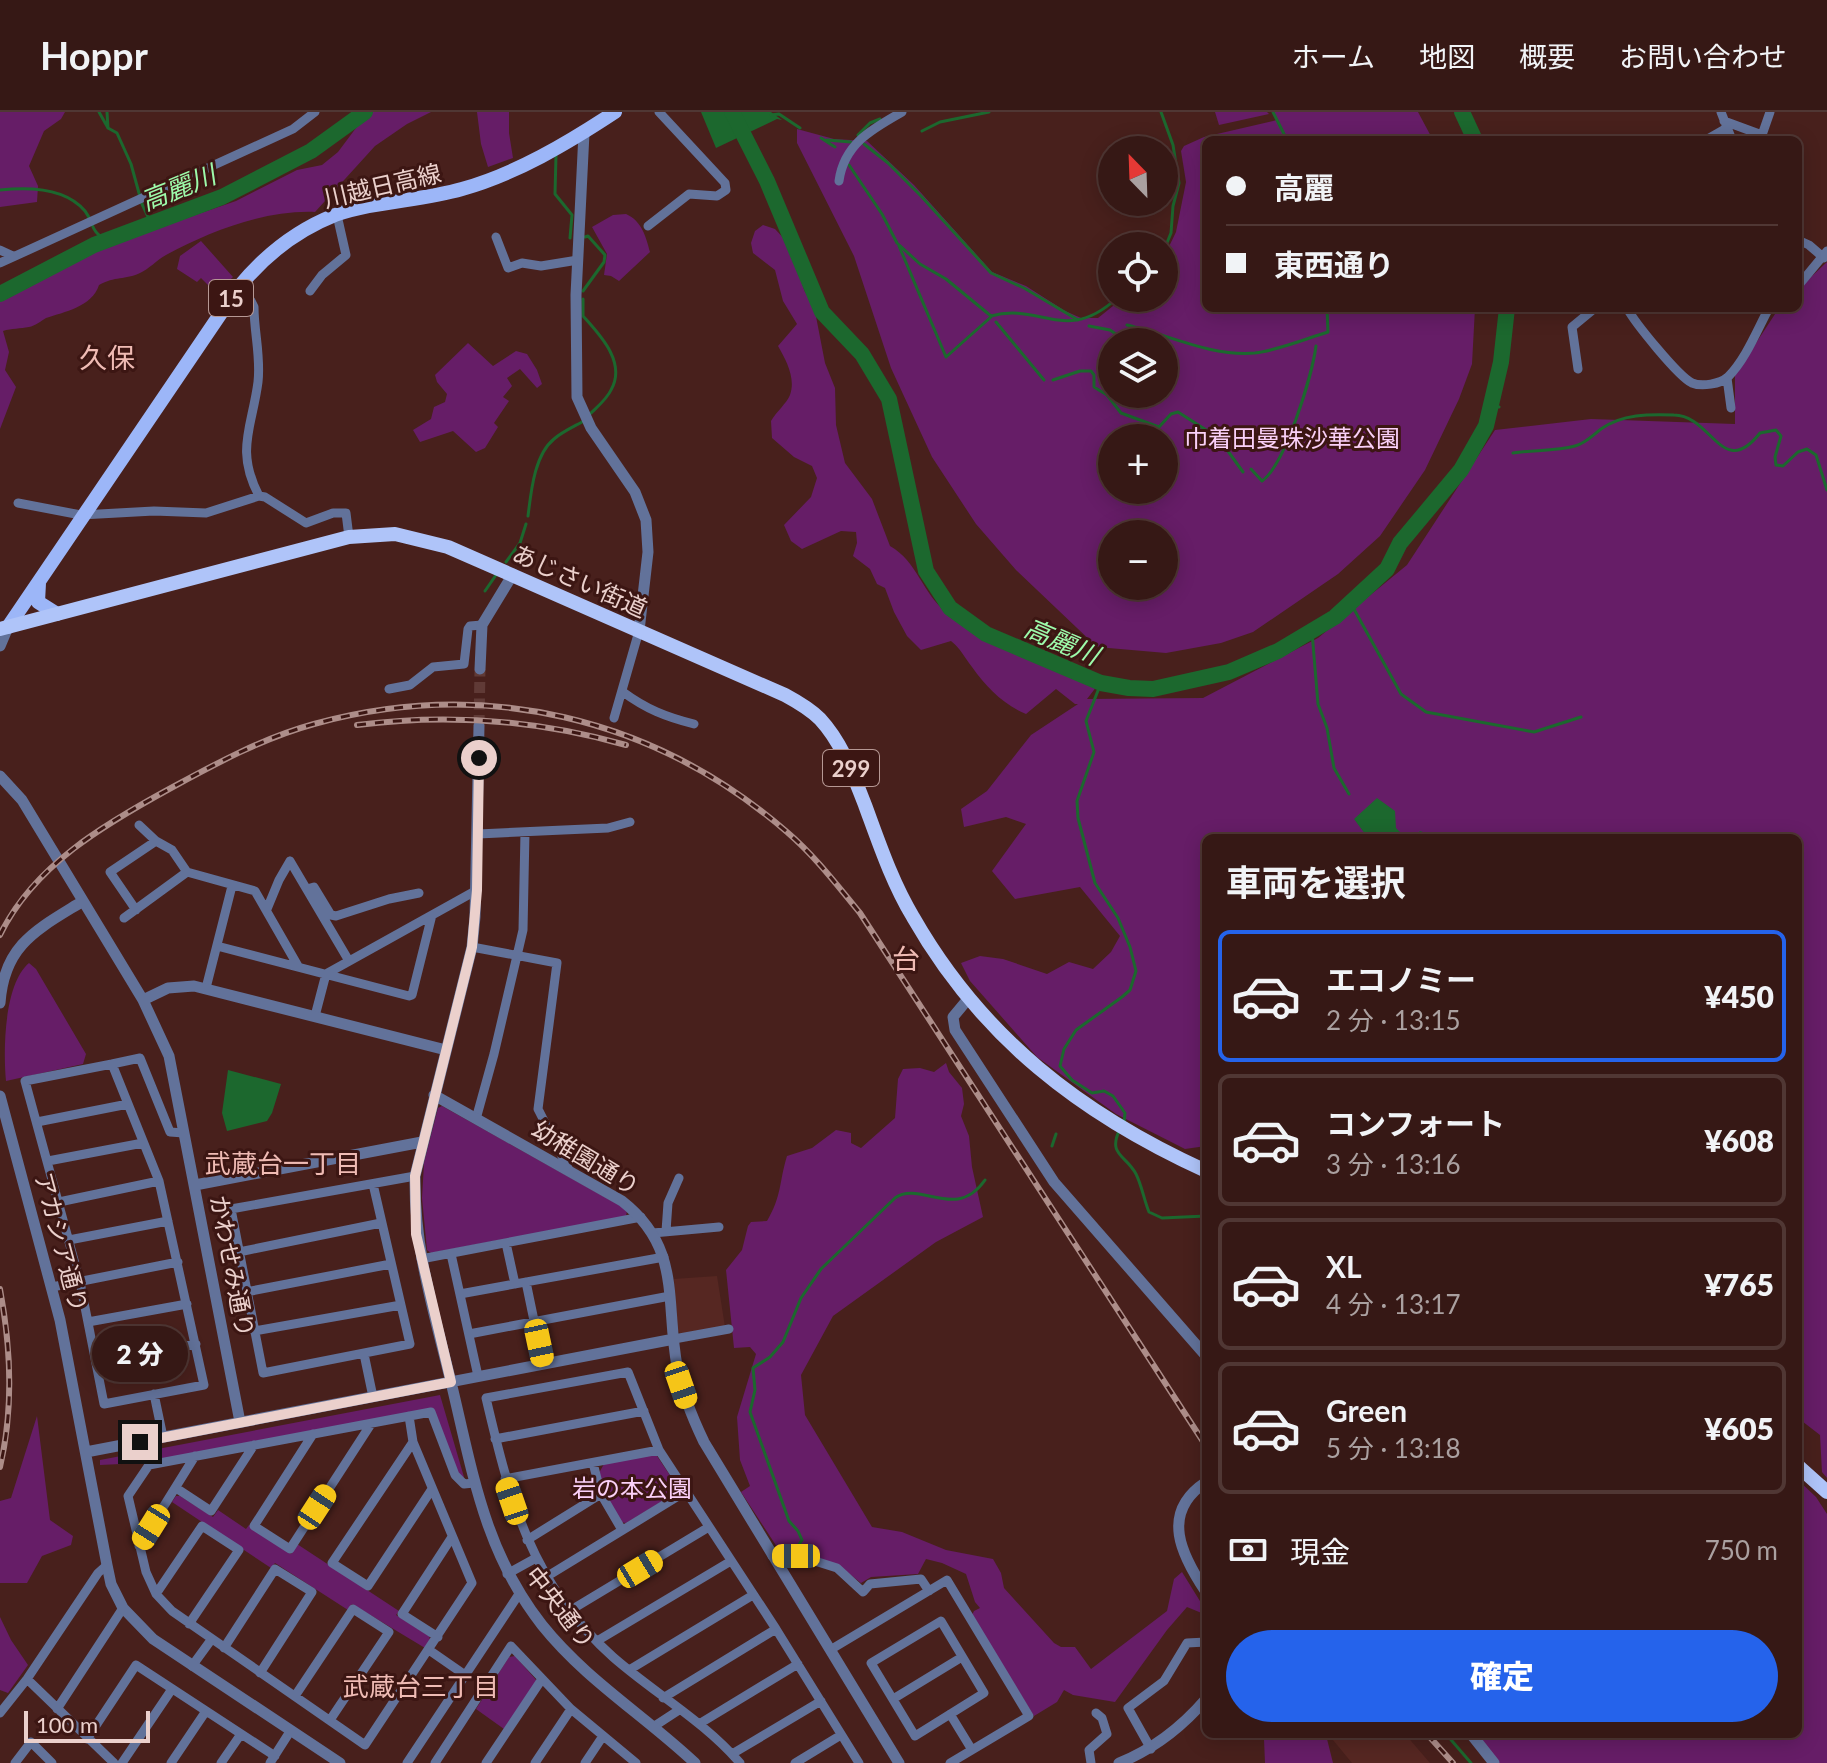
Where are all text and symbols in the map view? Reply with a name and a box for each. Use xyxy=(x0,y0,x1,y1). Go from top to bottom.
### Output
text: Hoppr xyxy=(40,32,148,78)
text: ホーム xyxy=(1292,39,1375,73)
text: 地図 xyxy=(1419,39,1475,73)
text: 概要 xyxy=(1519,39,1575,73)
text: お問い合わせ xyxy=(1619,39,1787,73)
north arrow xyxy=(1098,136,1178,216)
map controls xyxy=(1098,136,1178,600)
water label: 高麗川 xyxy=(136,156,223,216)
street label: 川越日高線 xyxy=(320,157,444,213)
text: 高麗 xyxy=(1274,169,1334,205)
button: locate xyxy=(1098,232,1178,312)
text: 東西通り xyxy=(1274,246,1394,282)
road number: 15 xyxy=(209,280,253,316)
button: layers xyxy=(1098,328,1178,408)
district label: 久保 xyxy=(79,340,135,374)
park label: 巾着田曼珠沙華公園 xyxy=(1184,423,1400,452)
button: + xyxy=(1098,424,1178,504)
button: − xyxy=(1098,520,1178,600)
street label: あじさい街道 xyxy=(508,537,652,623)
water label: 高麗川 xyxy=(1020,611,1107,672)
route start xyxy=(461,740,497,776)
road number: 299 xyxy=(823,750,879,786)
text: 車両を選択 xyxy=(1226,860,1406,904)
district label: 台 xyxy=(892,941,920,975)
icon: car xyxy=(1230,960,1302,1032)
text: エコノミー xyxy=(1326,961,1476,997)
text: ¥450 xyxy=(1704,978,1774,1014)
text: 2 分 · 13:15 xyxy=(1326,1004,1461,1036)
icon: car xyxy=(1230,1104,1302,1176)
text: コンフォート xyxy=(1326,1105,1505,1141)
street label: 幼稚園通り xyxy=(527,1114,645,1200)
text: ¥608 xyxy=(1704,1122,1774,1158)
district label: 武蔵台一丁目 xyxy=(205,1147,361,1179)
text: 3 分 · 13:16 xyxy=(1326,1148,1461,1180)
street label: アカシア通り xyxy=(29,1169,95,1315)
street label: かわせみ通り xyxy=(205,1193,261,1339)
icon: car xyxy=(1230,1248,1302,1320)
text: XL xyxy=(1326,1248,1362,1284)
text: ¥765 xyxy=(1704,1266,1774,1302)
text: 4 分 · 13:17 xyxy=(1326,1288,1461,1320)
car xyxy=(522,1317,556,1369)
callout: 2 分 xyxy=(92,1326,188,1382)
text: 2 分 xyxy=(116,1338,164,1370)
car xyxy=(662,1358,700,1412)
icon: car xyxy=(1230,1392,1302,1464)
text: Green xyxy=(1326,1392,1407,1428)
text: ¥605 xyxy=(1704,1410,1774,1446)
route end xyxy=(122,1424,158,1460)
text: 5 分 · 13:18 xyxy=(1326,1432,1461,1464)
park label: 岩の本公園 xyxy=(572,1473,692,1502)
car xyxy=(493,1474,531,1528)
car xyxy=(294,1480,340,1534)
car xyxy=(128,1500,174,1554)
icon: cash xyxy=(1226,1528,1270,1572)
text: 現金 xyxy=(1290,1533,1350,1569)
text: 750 m xyxy=(1705,1534,1778,1566)
car xyxy=(772,1544,820,1568)
car xyxy=(613,1546,667,1592)
street label: 中央通り xyxy=(520,1560,602,1654)
button: 確定 xyxy=(1226,1630,1778,1722)
district label: 武蔵台三丁目 xyxy=(343,1670,499,1702)
scale bar xyxy=(24,1707,150,1743)
text: 100 m xyxy=(36,1711,98,1738)

